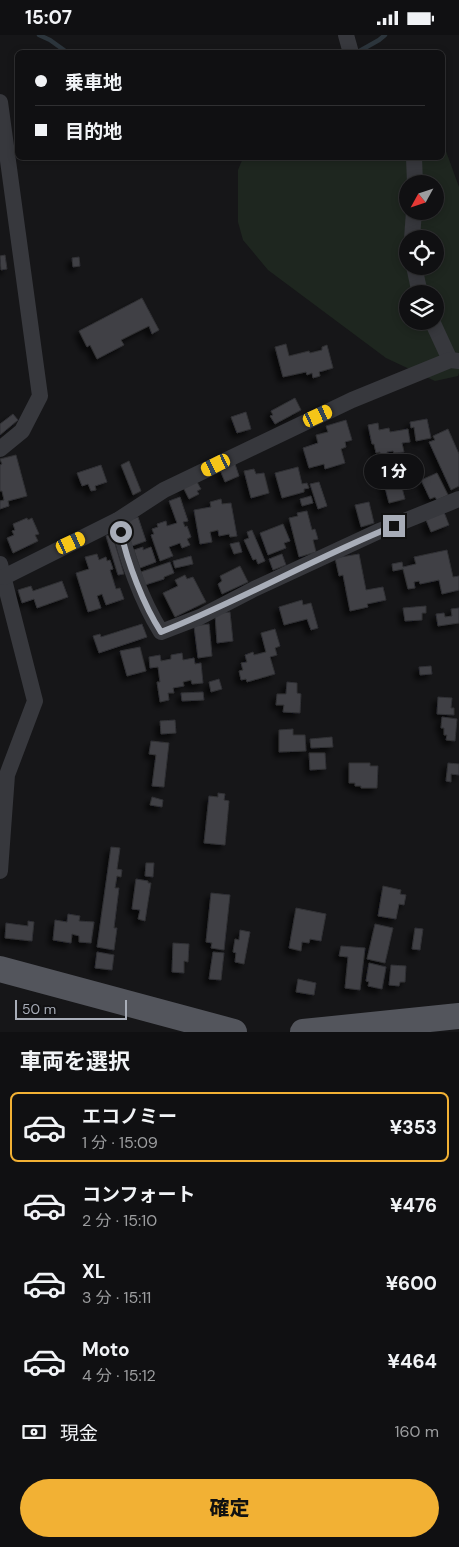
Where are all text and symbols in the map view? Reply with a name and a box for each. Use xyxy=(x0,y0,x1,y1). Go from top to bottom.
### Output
text: 15:07 xyxy=(25,5,72,30)
text: 乗車地 xyxy=(65,70,122,95)
text: 目的地 xyxy=(65,119,122,144)
north arrow xyxy=(399,175,444,220)
map controls xyxy=(399,175,444,330)
button: locate xyxy=(399,230,444,275)
button: layers xyxy=(399,285,444,330)
car xyxy=(301,403,334,429)
car xyxy=(199,452,232,478)
callout: 1 分 xyxy=(364,453,424,489)
text: 1 分 xyxy=(381,461,407,482)
route end xyxy=(383,515,405,537)
route start xyxy=(110,521,132,543)
car xyxy=(54,530,87,556)
scale bar xyxy=(15,997,128,1020)
text: 50 m xyxy=(22,1000,56,1018)
text: 車両を選択 xyxy=(20,1047,130,1076)
text: エコノミー xyxy=(82,1104,177,1129)
icon: car xyxy=(22,1105,67,1150)
text: ¥353 xyxy=(390,1115,437,1140)
text: 1 分 · 15:09 xyxy=(82,1132,158,1153)
text: コンフォート xyxy=(82,1182,195,1207)
icon: car xyxy=(22,1183,67,1228)
text: ¥476 xyxy=(390,1193,437,1218)
text: 2 分 · 15:10 xyxy=(82,1210,157,1231)
text: XL xyxy=(82,1259,105,1284)
icon: car xyxy=(22,1261,67,1306)
text: ¥600 xyxy=(386,1271,437,1296)
text: 3 分 · 15:11 xyxy=(82,1287,151,1308)
text: Moto xyxy=(82,1337,130,1362)
icon: car xyxy=(22,1339,67,1384)
text: ¥464 xyxy=(388,1349,437,1374)
text: 4 分 · 15:12 xyxy=(82,1365,156,1386)
icon: cash xyxy=(20,1418,48,1446)
text: 現金 xyxy=(60,1421,98,1446)
text: 160 m xyxy=(395,1421,439,1442)
button: 確定 xyxy=(20,1479,439,1537)

